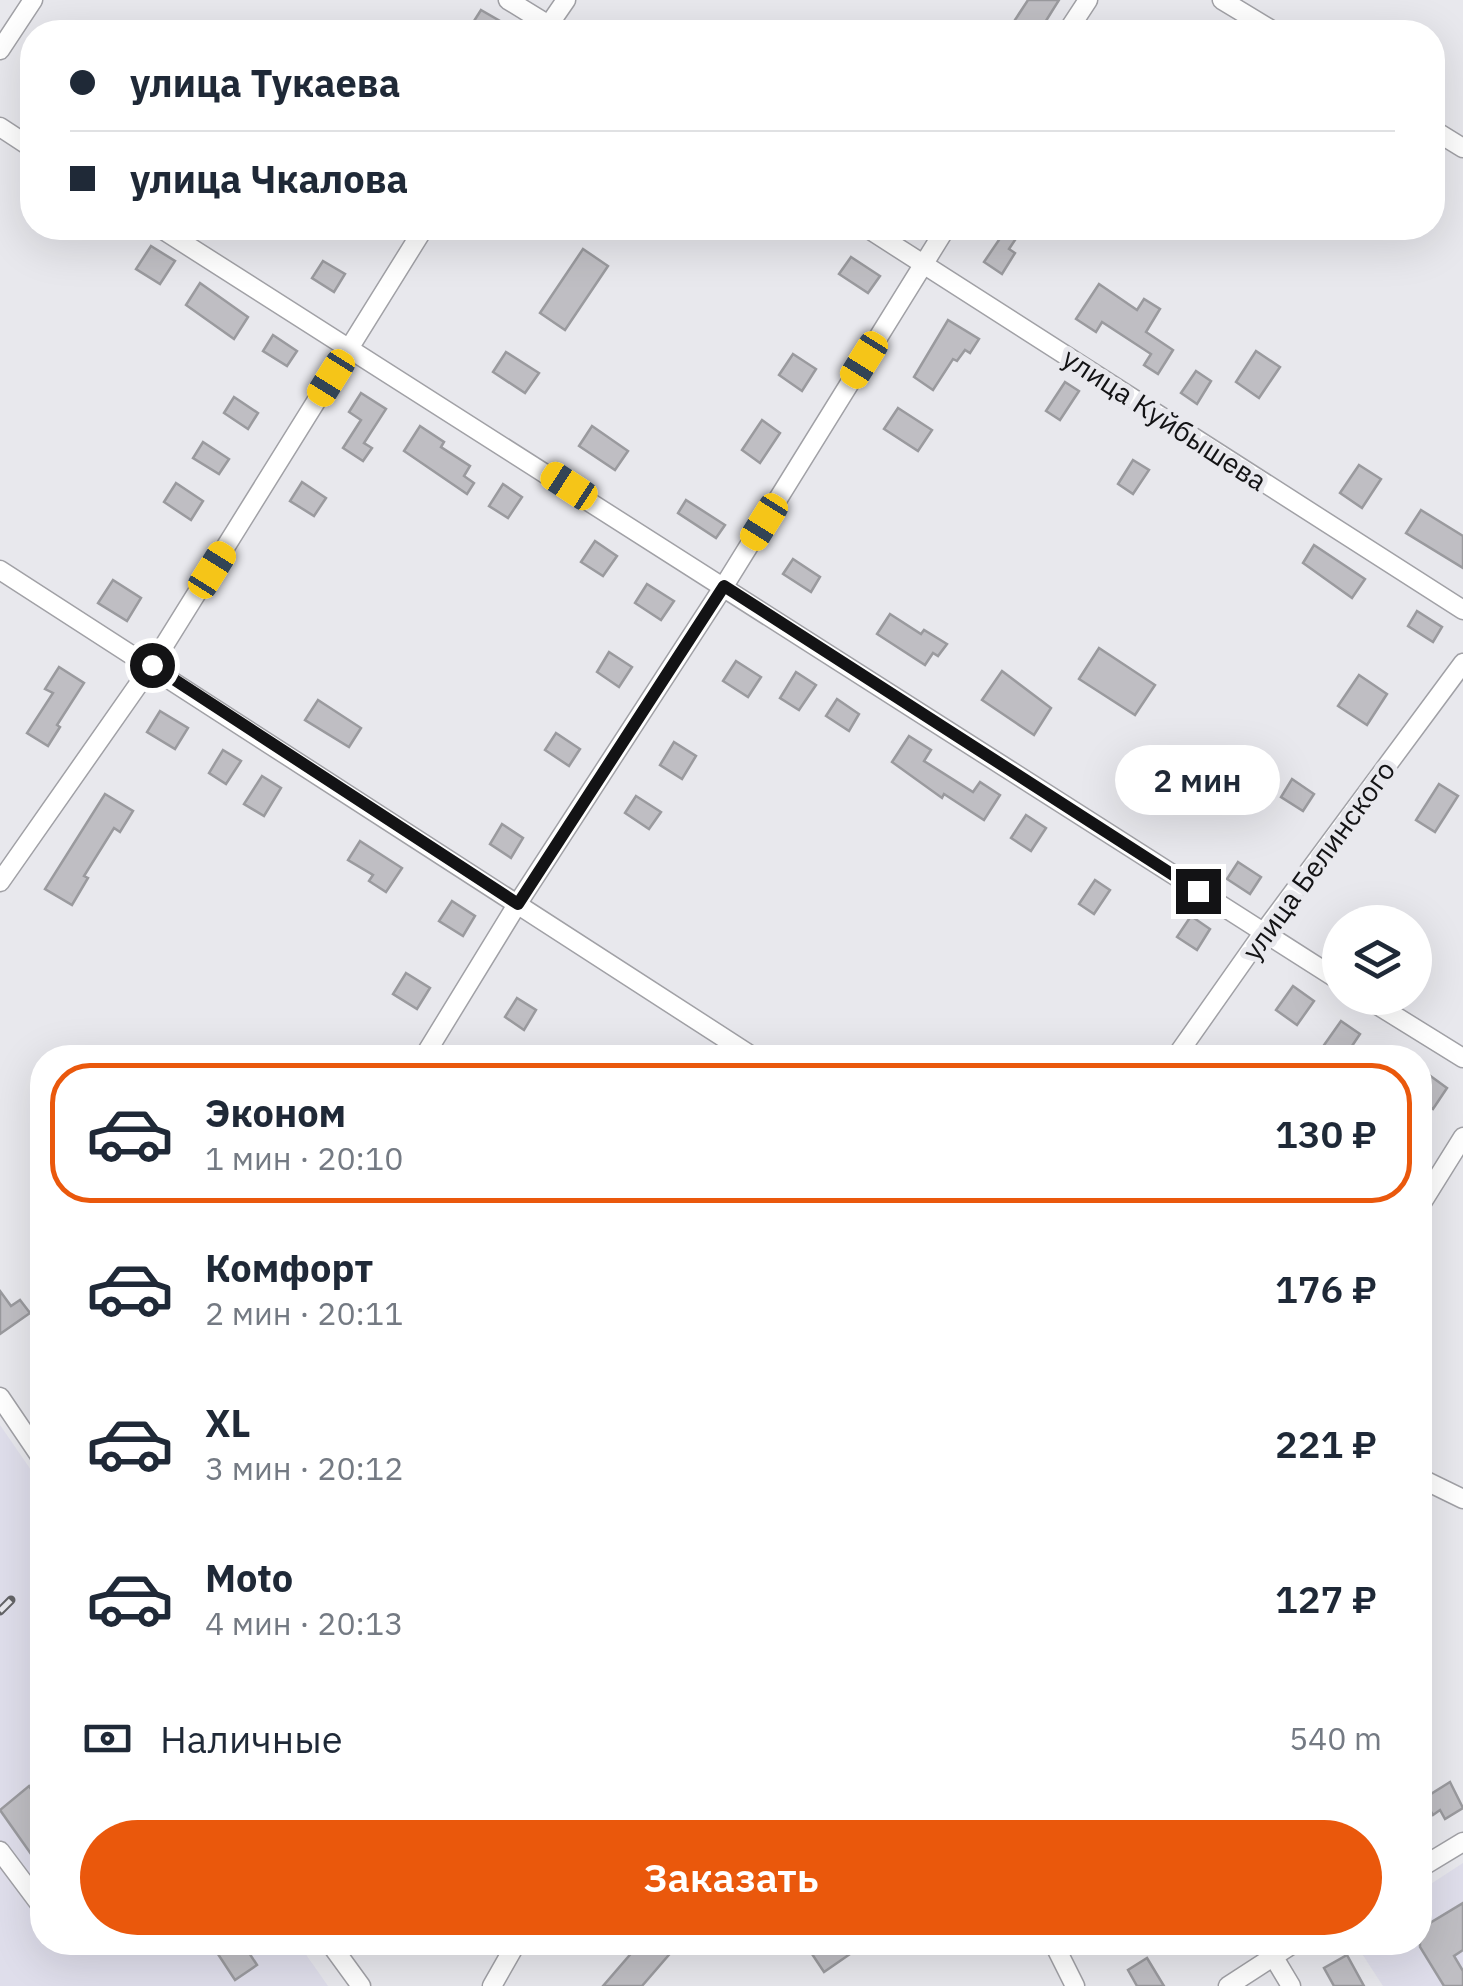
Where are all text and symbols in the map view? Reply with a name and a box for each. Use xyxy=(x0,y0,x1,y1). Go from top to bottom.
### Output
text: улица Тукаева xyxy=(130,58,400,107)
text: улица Чкалова xyxy=(130,154,408,203)
car xyxy=(835,327,893,393)
street label: улица Куйбышева xyxy=(1056,339,1274,499)
car xyxy=(302,345,360,411)
car xyxy=(536,457,602,515)
car xyxy=(735,489,793,555)
car xyxy=(183,537,241,603)
route start xyxy=(130,643,175,688)
callout: 2 мин xyxy=(1116,746,1280,816)
street label: улица Белинского xyxy=(1233,753,1403,967)
text: 2 мин xyxy=(1153,759,1242,801)
route end xyxy=(1176,869,1221,914)
map controls xyxy=(1322,905,1432,1015)
button: layers xyxy=(1322,905,1432,1015)
icon: car xyxy=(85,1088,175,1178)
text: Эконом xyxy=(205,1088,346,1137)
text: 130 ₽ xyxy=(1275,1109,1377,1158)
text: 1 мин · 20:10 xyxy=(205,1137,403,1179)
icon: car xyxy=(85,1243,175,1333)
text: Комфорт xyxy=(205,1243,373,1292)
text: 176 ₽ xyxy=(1275,1264,1377,1313)
text: 2 мин · 20:11 xyxy=(205,1292,403,1334)
icon: car xyxy=(85,1398,175,1488)
text: XL xyxy=(205,1398,251,1447)
text: 221 ₽ xyxy=(1275,1419,1377,1468)
text: 3 мин · 20:12 xyxy=(205,1447,403,1489)
icon: car xyxy=(85,1553,175,1643)
text: Moto xyxy=(205,1553,293,1602)
text: 127 ₽ xyxy=(1275,1574,1377,1623)
text: 4 мин · 20:13 xyxy=(205,1602,403,1644)
icon: cash xyxy=(80,1711,135,1766)
text: Наличные xyxy=(160,1714,343,1763)
text: 540 m xyxy=(1289,1717,1382,1759)
button: Заказать xyxy=(80,1820,1382,1935)

